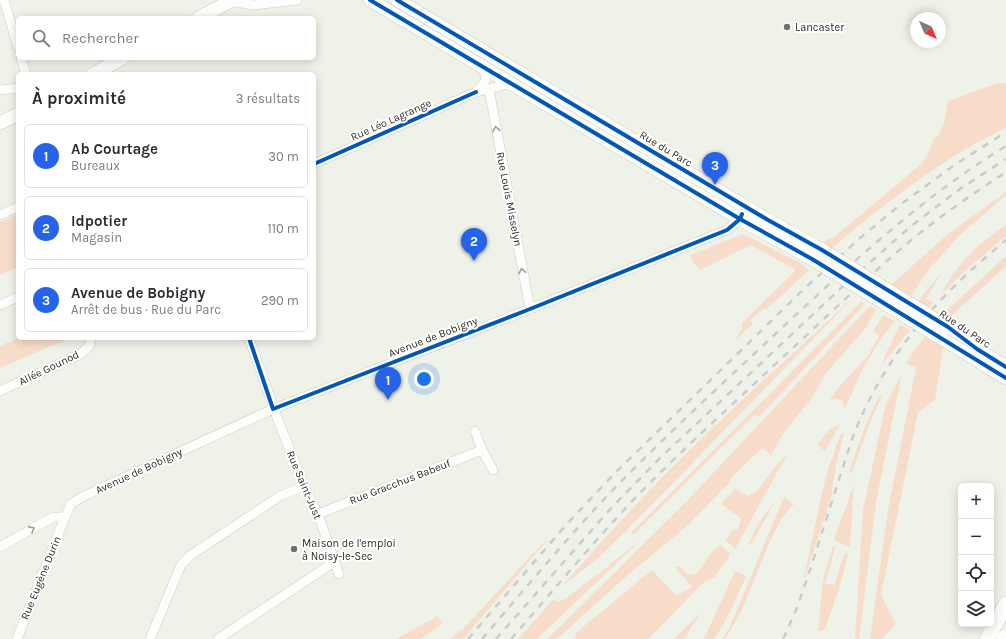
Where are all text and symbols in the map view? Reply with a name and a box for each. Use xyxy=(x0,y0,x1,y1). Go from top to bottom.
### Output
north arrow xyxy=(910,12,946,48)
search box xyxy=(16,16,316,60)
place label: Lancaster xyxy=(795,21,844,34)
marker: Lancaster xyxy=(782,22,792,32)
icon: search xyxy=(30,27,52,49)
text: Rechercher xyxy=(62,29,139,47)
text: À proximité xyxy=(32,88,126,108)
text: 3 résultats xyxy=(236,91,300,106)
street label: Rue Léo Lagrange xyxy=(349,96,434,144)
one-way arrow xyxy=(492,126,501,132)
street label: Rue du Parc xyxy=(637,128,695,170)
text: Ab Courtage xyxy=(71,140,158,158)
text: 1 xyxy=(44,149,48,164)
text: 30 m xyxy=(268,149,299,164)
street label: Rue Louis Misselyn xyxy=(493,151,525,247)
pin: 3 xyxy=(702,152,728,185)
text: Bureaux xyxy=(71,158,120,173)
text: Idpotier xyxy=(71,212,127,230)
text: 2 xyxy=(42,221,50,236)
text: 110 m xyxy=(267,221,299,236)
pin: 2 xyxy=(461,228,487,261)
text: Magasin xyxy=(71,230,122,245)
one-way arrow xyxy=(519,268,527,274)
text: Avenue de Bobigny xyxy=(71,284,205,302)
text: 3 xyxy=(42,293,50,308)
text: 290 m xyxy=(261,293,299,308)
text: Arrêt de bus · Rue du Parc xyxy=(71,302,221,317)
street label: Rue du Parc xyxy=(937,307,993,351)
street label: Avenue de Bobigny xyxy=(387,314,479,360)
street label: Allée Gounod xyxy=(17,348,81,388)
pin: 1 xyxy=(375,367,401,400)
your location xyxy=(414,369,434,389)
street label: Avenue de Bobigny xyxy=(94,445,184,497)
street label: Rue Saint-Just xyxy=(284,449,324,521)
street label: Rue Gracchus Babeuf xyxy=(348,457,453,507)
map controls xyxy=(958,483,994,627)
button: + xyxy=(958,483,994,519)
button: − xyxy=(958,519,994,555)
one-way arrow xyxy=(28,526,35,534)
street label: Rue Eugène Durin xyxy=(18,534,64,622)
place label: Maison de l'emploi à Noisy-le-Sec xyxy=(302,537,396,563)
marker: Maison de l'emploi à Noisy-le-Sec xyxy=(289,544,299,554)
button: locate xyxy=(958,555,994,591)
button: layers xyxy=(958,591,994,627)

